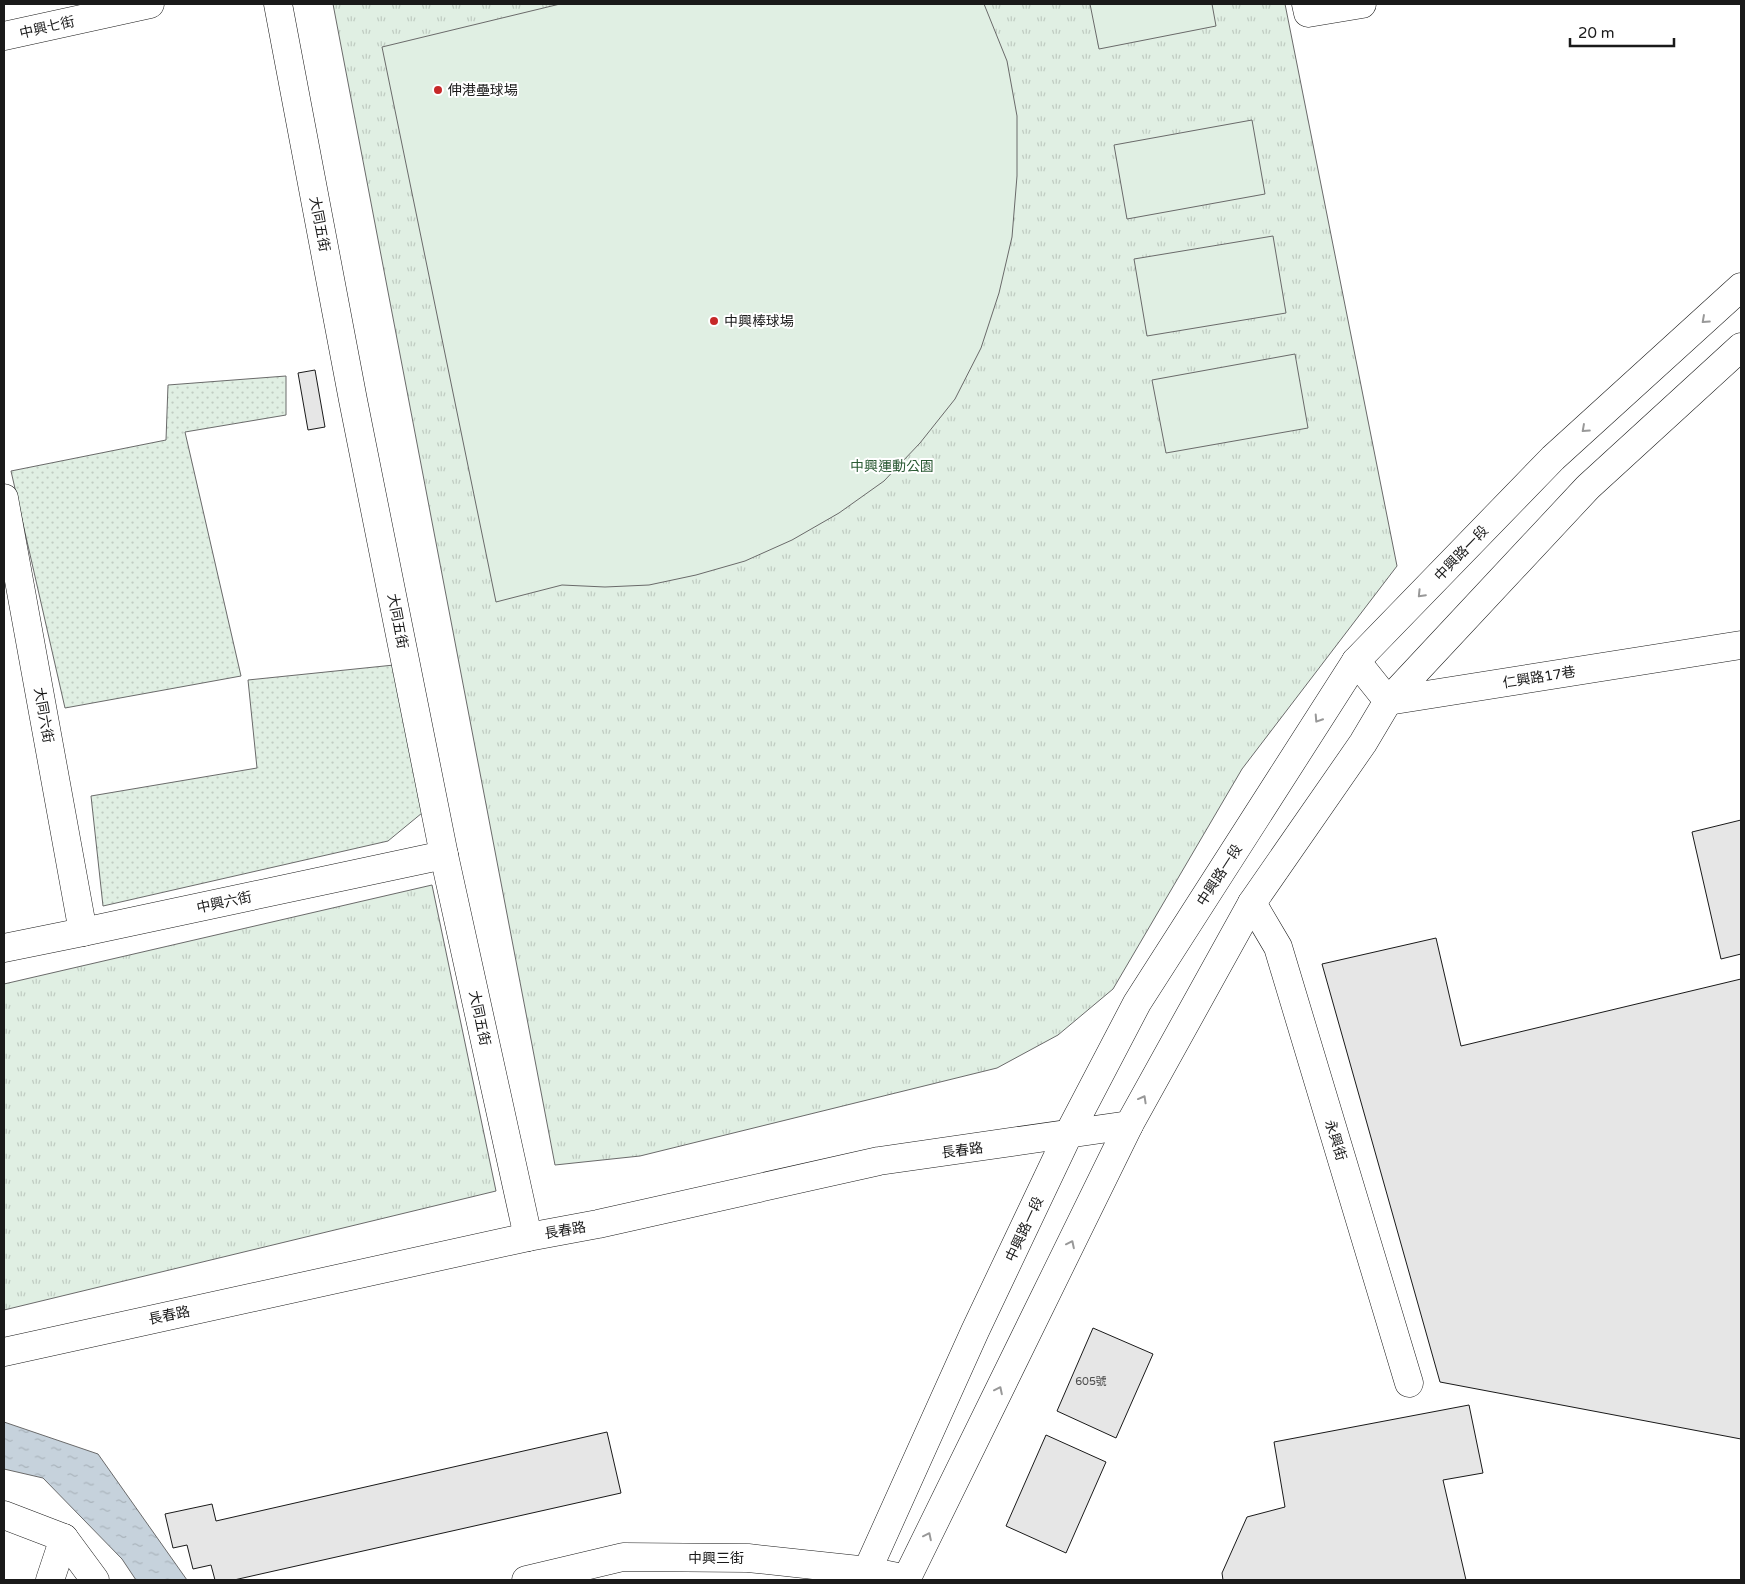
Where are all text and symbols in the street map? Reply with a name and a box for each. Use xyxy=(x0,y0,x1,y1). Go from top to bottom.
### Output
street label: 中興七街 xyxy=(18,13,76,42)
scale bar xyxy=(1570,15,1674,47)
text: 20 m xyxy=(1578,24,1615,42)
place label: 伸港壘球場 xyxy=(448,82,518,99)
marker: 伸港壘球場 xyxy=(432,84,444,96)
street label: 大同五街 xyxy=(306,195,333,253)
place label: 中興棒球場 xyxy=(724,313,794,330)
one-way arrow xyxy=(1702,314,1711,323)
marker: 中興棒球場 xyxy=(708,315,720,327)
one-way arrow xyxy=(1581,423,1590,432)
park label: 中興運動公園 xyxy=(850,458,934,475)
street label: 中興路一段 xyxy=(1431,522,1492,584)
one-way arrow xyxy=(1418,588,1427,597)
street label: 大同五街 xyxy=(384,592,411,650)
street label: 仁興路17巷 xyxy=(1501,663,1577,692)
street label: 大同六街 xyxy=(30,686,57,744)
one-way arrow xyxy=(1315,714,1325,723)
street label: 中興路一段 xyxy=(1193,841,1246,909)
street label: 中興六街 xyxy=(195,888,253,917)
street label: 大同五街 xyxy=(465,989,494,1047)
one-way arrow xyxy=(1137,1096,1147,1105)
street label: 永興街 xyxy=(1321,1118,1350,1163)
street label: 長春路 xyxy=(940,1139,984,1162)
street label: 中興路一段 xyxy=(1002,1194,1047,1265)
street label: 長春路 xyxy=(543,1218,587,1243)
one-way arrow xyxy=(1064,1241,1074,1250)
street label: 長春路 xyxy=(147,1303,191,1328)
house number: 605號 xyxy=(1075,1375,1107,1388)
one-way arrow xyxy=(993,1387,1003,1396)
one-way arrow xyxy=(922,1533,932,1542)
street label: 中興三街 xyxy=(688,1550,744,1567)

